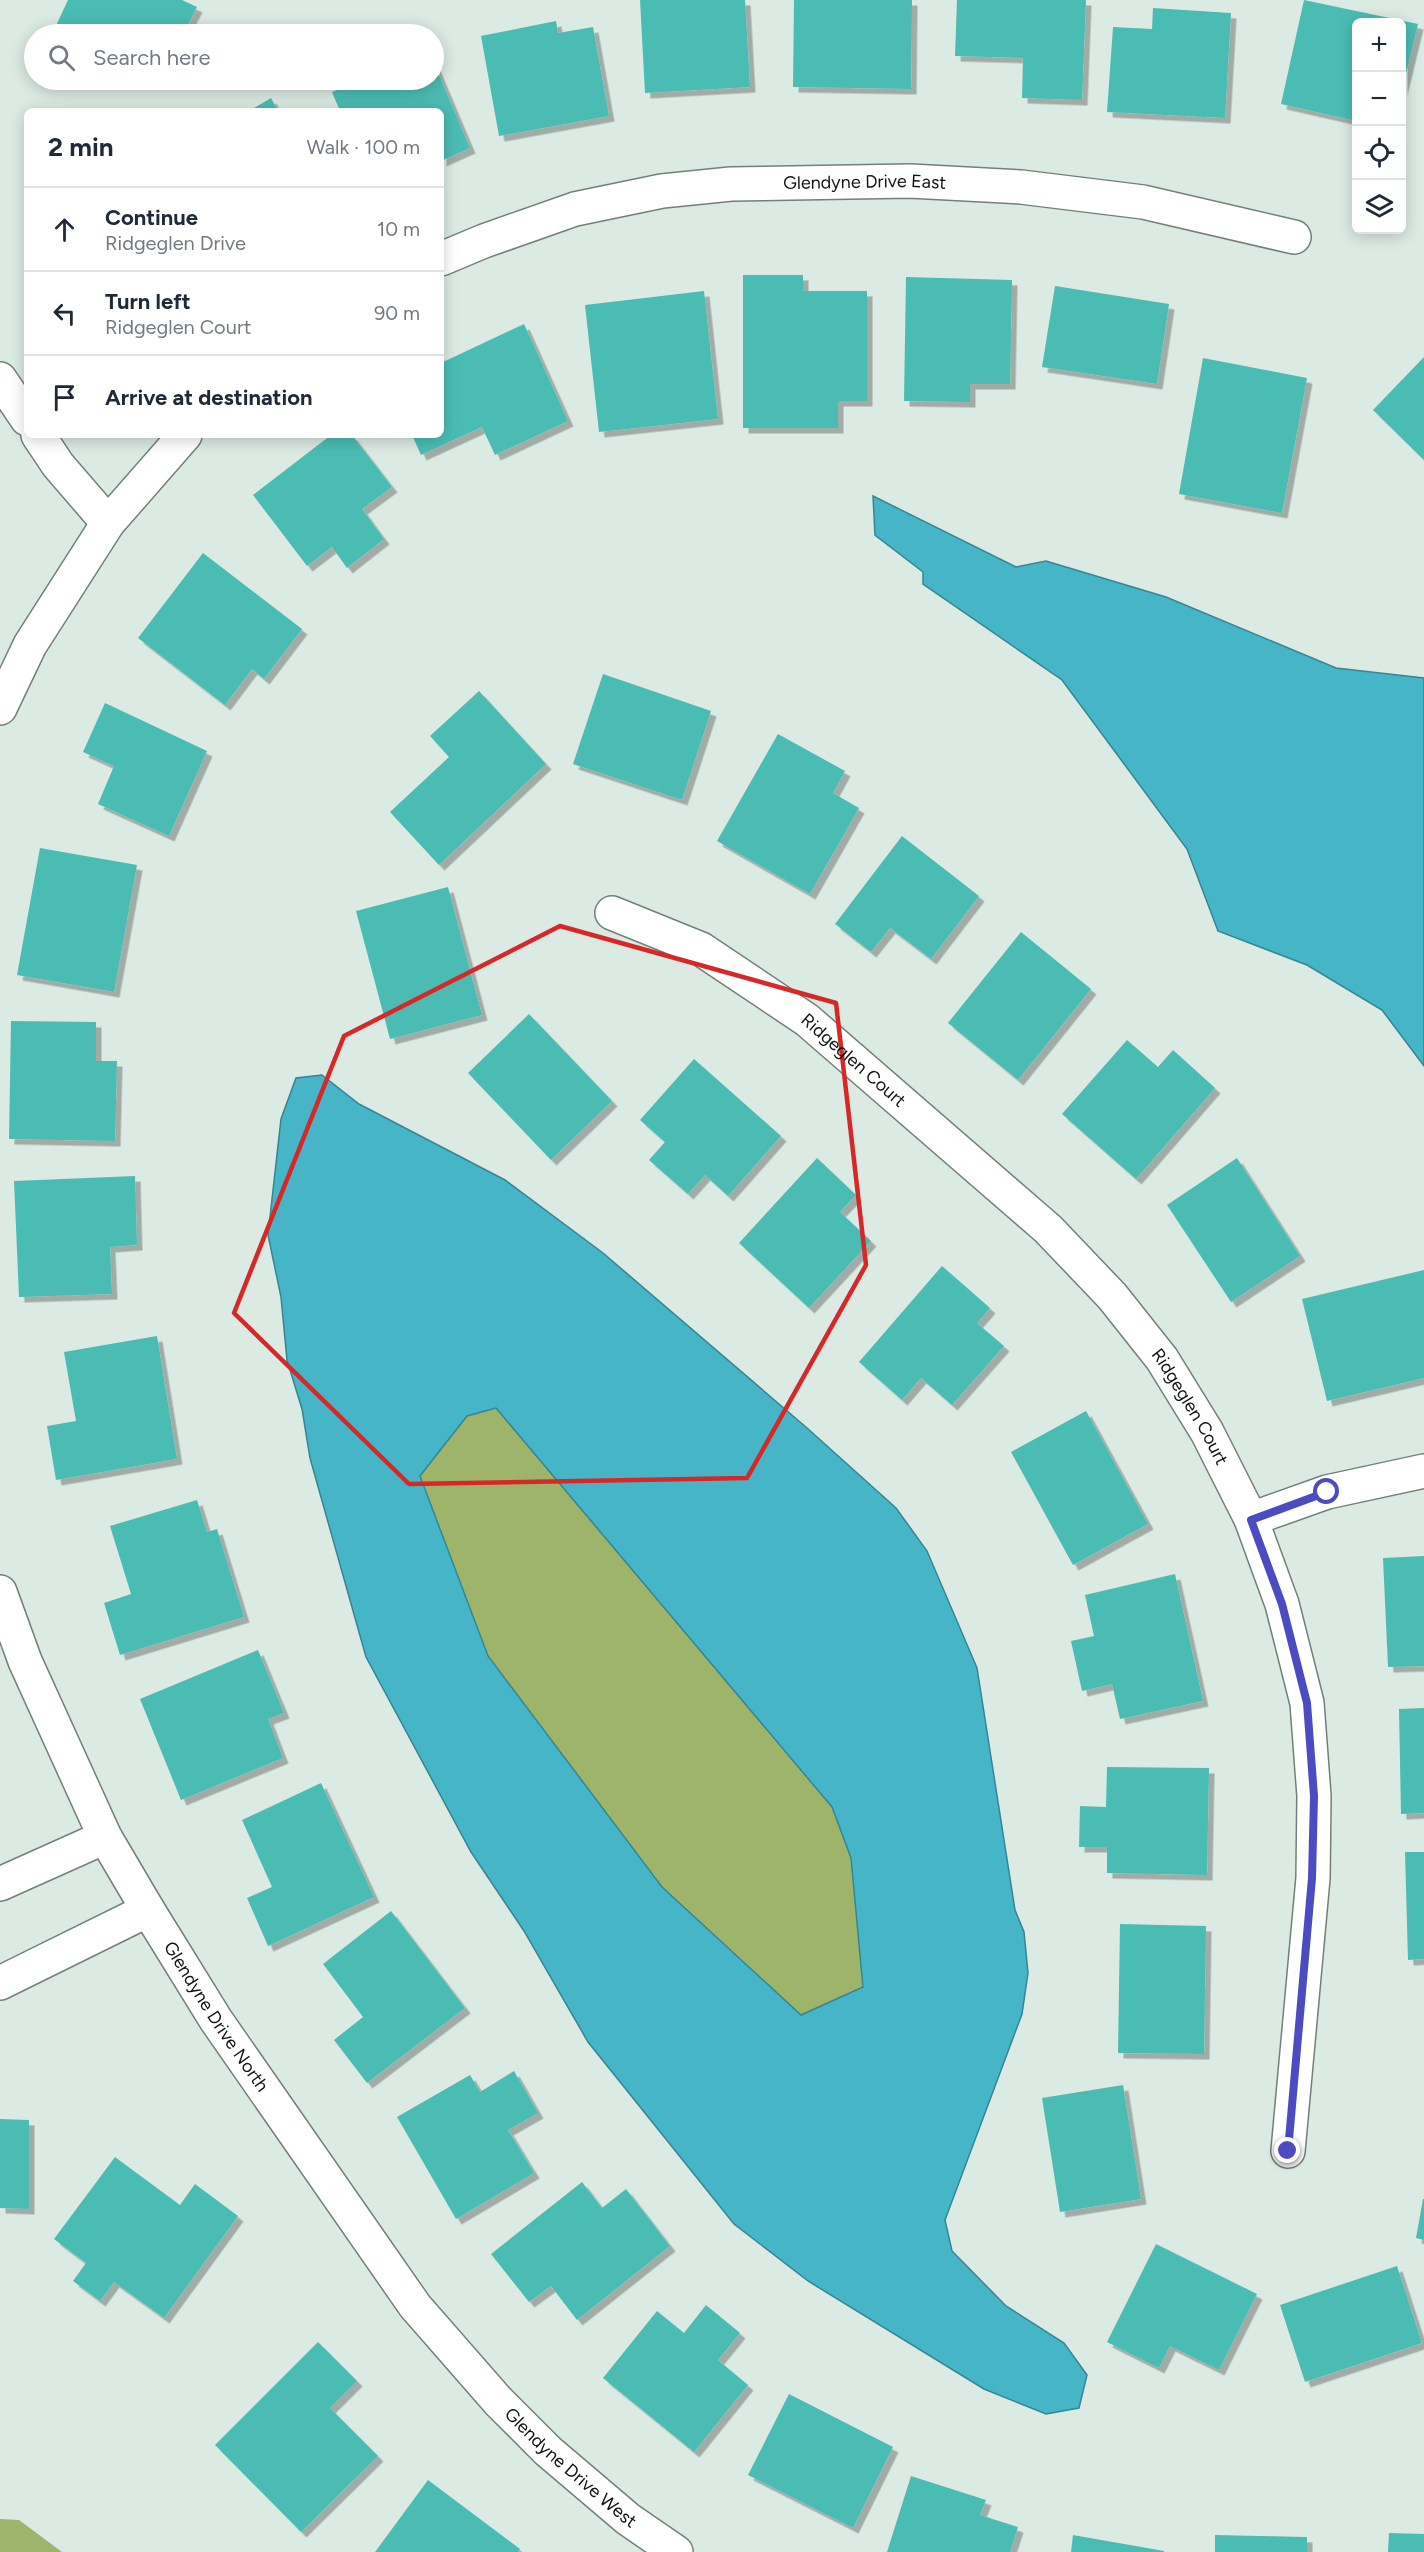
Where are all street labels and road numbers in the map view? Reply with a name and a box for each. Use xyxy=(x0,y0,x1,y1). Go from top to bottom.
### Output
street label: Glendyne Drive East xyxy=(783,170,947,194)
street label: Ridgeglen Court xyxy=(796,1009,910,1112)
street label: Ridgeglen Court xyxy=(1147,1344,1233,1469)
street label: Glendyne Drive North xyxy=(159,1937,274,2096)
street label: Glendyne Drive West xyxy=(500,2403,641,2533)

